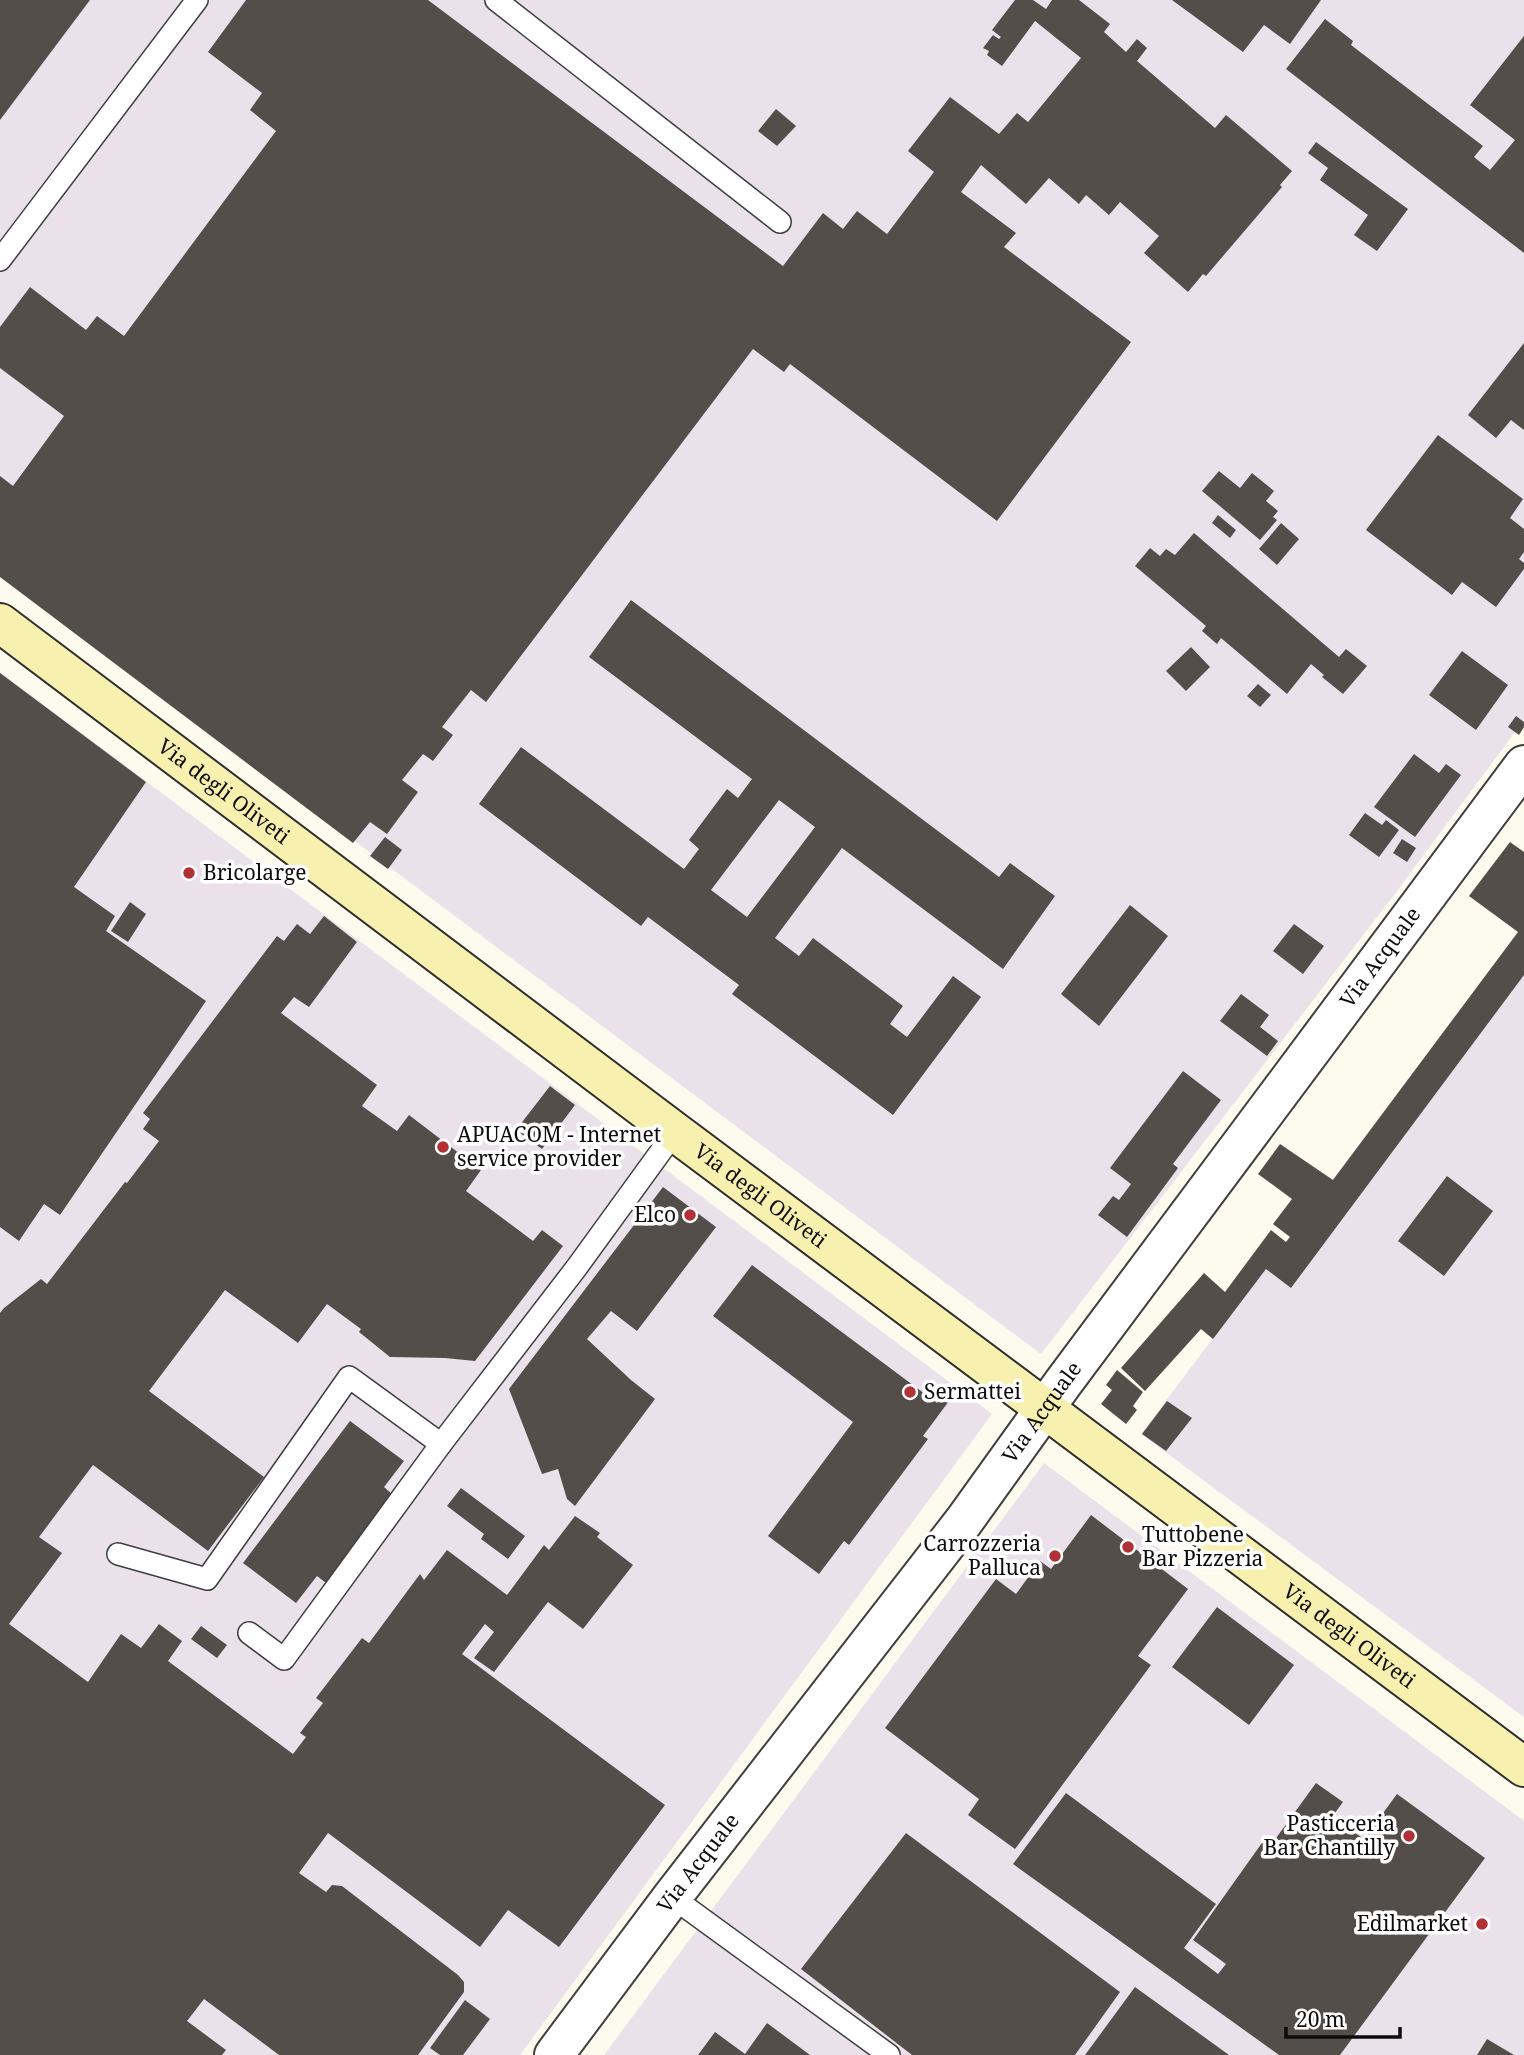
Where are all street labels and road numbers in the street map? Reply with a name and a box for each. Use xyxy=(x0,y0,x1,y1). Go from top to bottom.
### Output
street label: Via degli Oliveti xyxy=(152,732,296,850)
street label: Via Acquale xyxy=(1333,901,1426,1013)
street label: Via degli Oliveti xyxy=(689,1136,833,1254)
street label: Via Acquale xyxy=(995,1355,1087,1468)
street label: Via degli Oliveti xyxy=(1278,1576,1422,1694)
street label: Via Acquale xyxy=(650,1807,745,1918)

